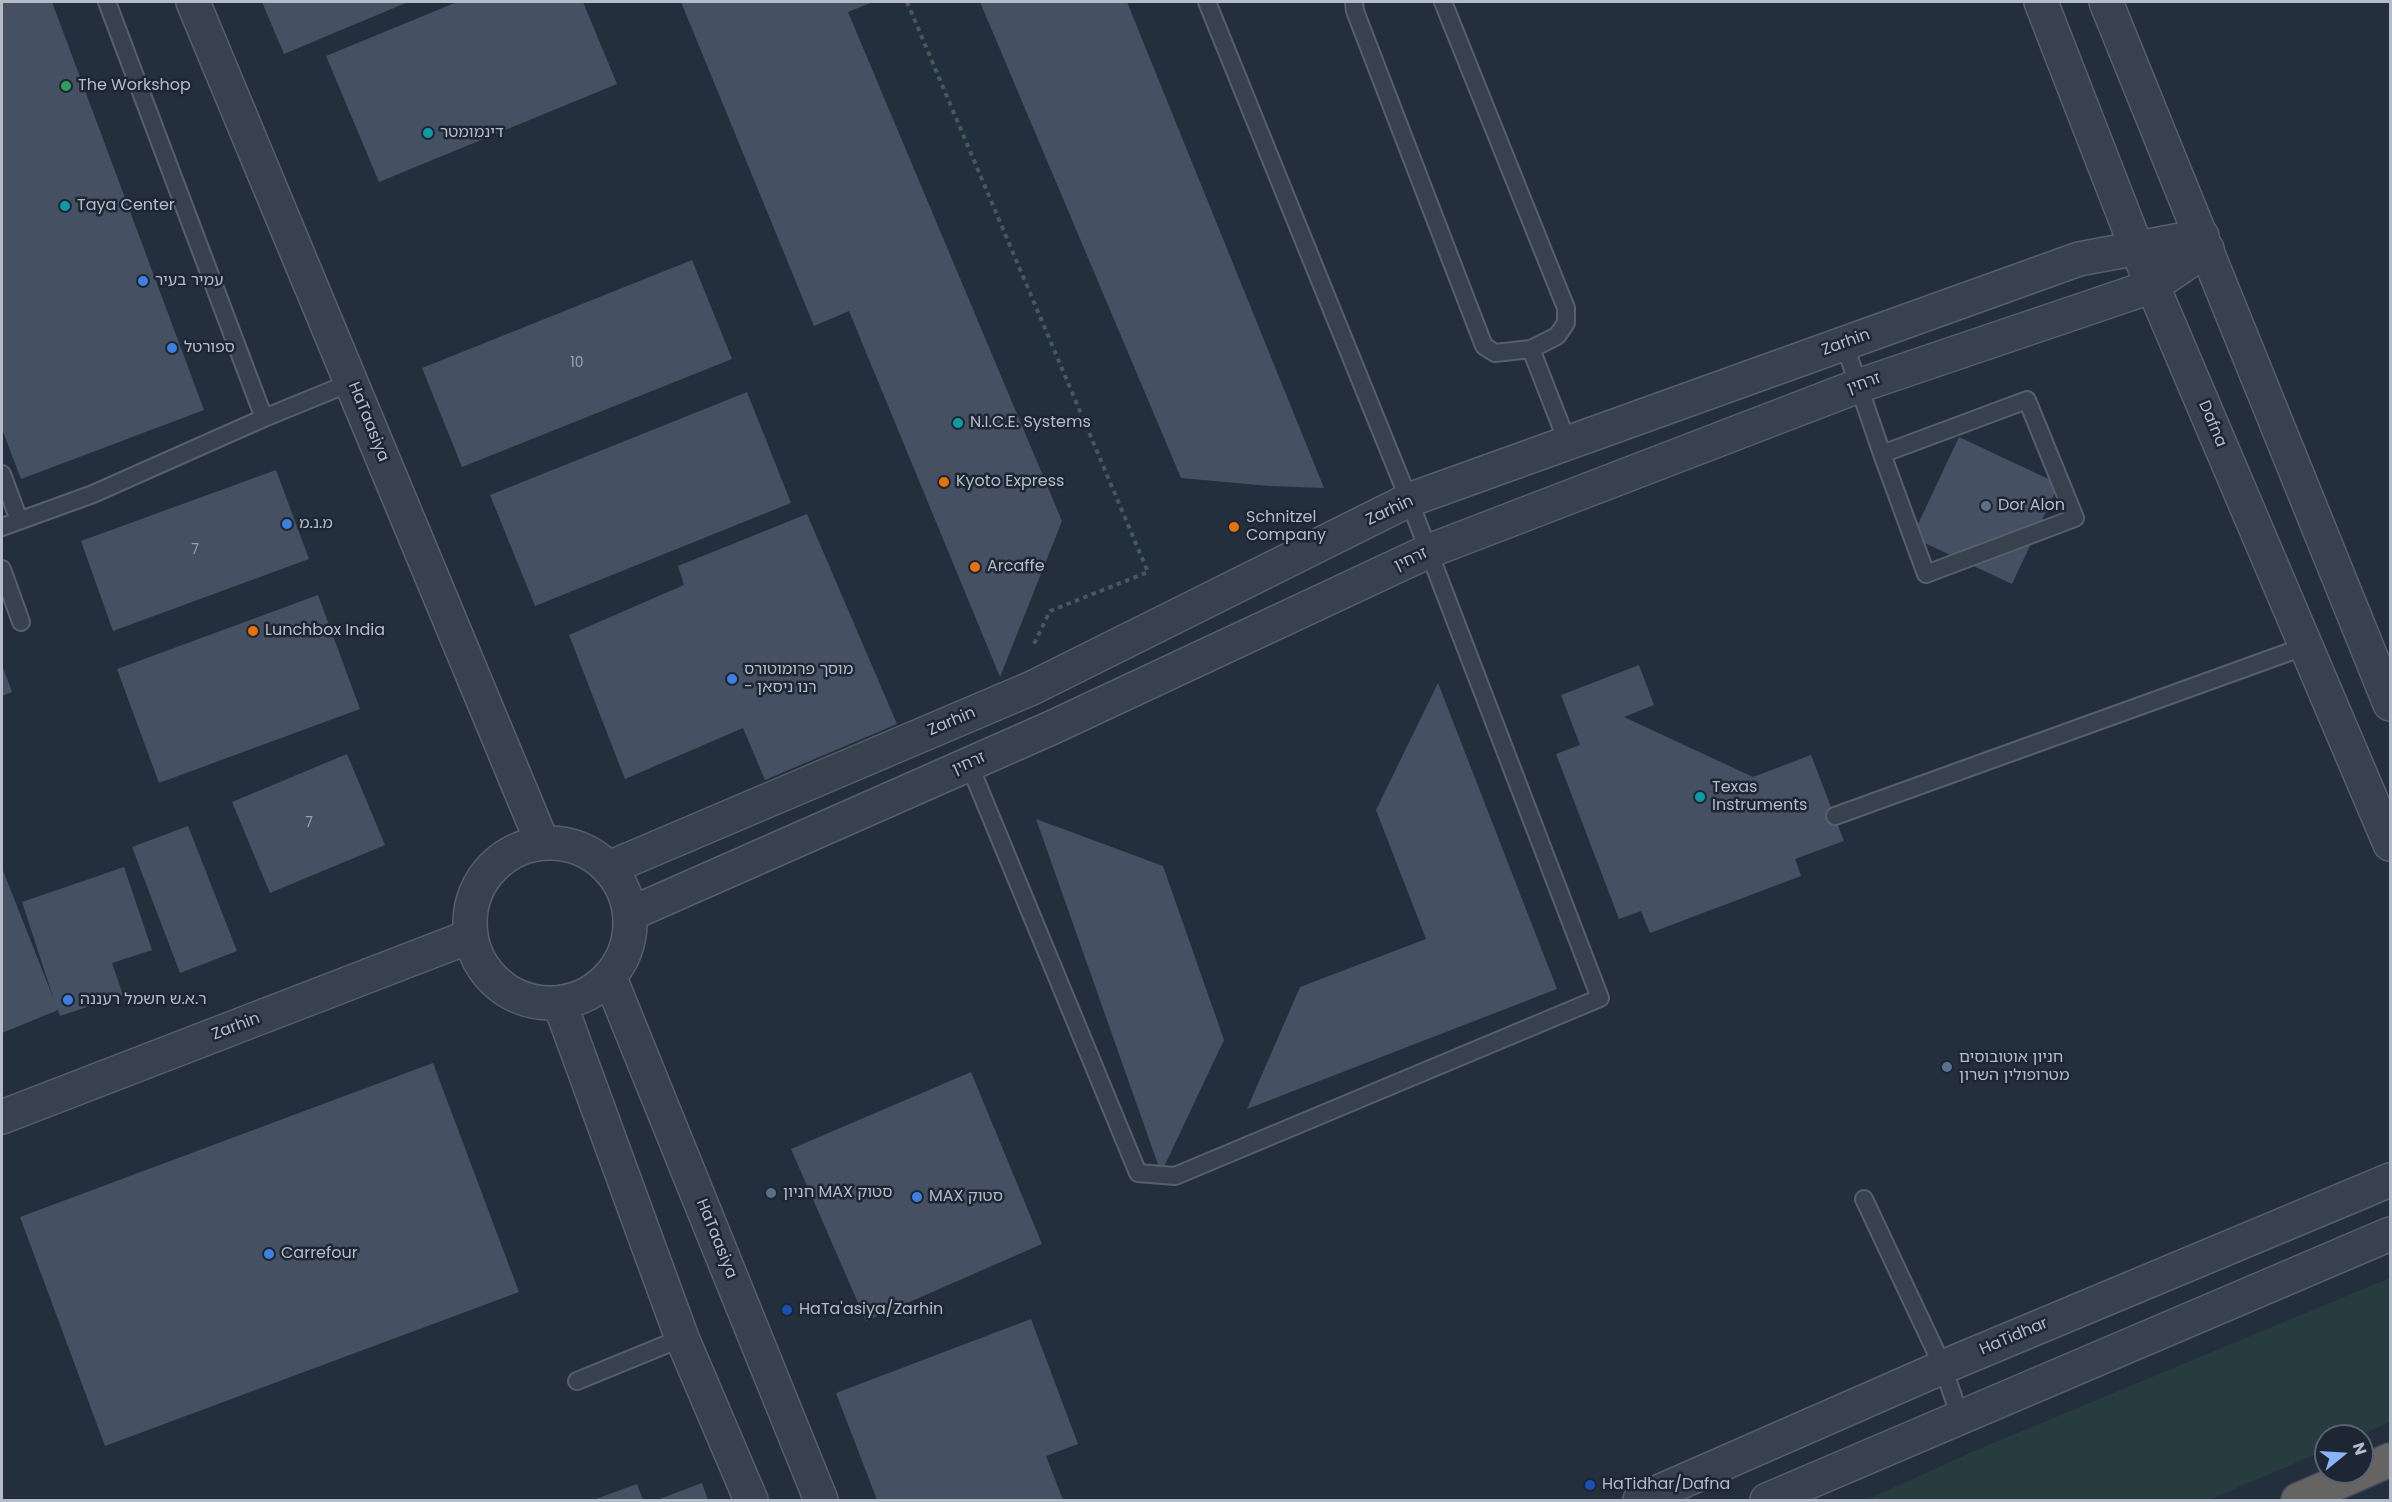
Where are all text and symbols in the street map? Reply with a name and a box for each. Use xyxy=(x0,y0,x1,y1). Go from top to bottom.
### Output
place label: The Workshop xyxy=(78,76,191,96)
marker: The Workshop xyxy=(59,79,73,93)
place label: דינמומטר xyxy=(440,123,504,143)
marker: דינמומטר xyxy=(421,126,435,140)
place label: Taya Center xyxy=(77,196,175,216)
marker: Taya Center xyxy=(58,199,72,213)
place label: עמיר בעיר xyxy=(155,271,223,291)
marker: עמיר בעיר xyxy=(136,274,150,288)
street label: Zarhin xyxy=(1819,325,1873,361)
place label: ספורטל xyxy=(184,338,235,358)
marker: ספורטל xyxy=(165,341,179,355)
house number: 10 xyxy=(570,355,584,371)
street label: זרחין xyxy=(1845,369,1883,399)
street label: HaTaasiya xyxy=(343,379,393,465)
street label: Dafna xyxy=(2194,398,2230,450)
place label: N.I.C.E. Systems xyxy=(970,413,1091,433)
marker: N.I.C.E. Systems xyxy=(951,416,965,430)
place label: Kyoto Express xyxy=(956,472,1064,492)
marker: Kyoto Express xyxy=(937,475,951,489)
street label: Zarhin xyxy=(1363,492,1417,530)
place label: Dor Alon xyxy=(1998,496,2065,516)
marker: Dor Alon xyxy=(1979,499,1993,513)
place label: Schnitzel Company xyxy=(1246,508,1326,546)
place label: מ.נ.מ xyxy=(299,514,333,534)
marker: מ.נ.מ xyxy=(280,517,294,531)
marker: Schnitzel Company xyxy=(1227,520,1241,534)
house number: 7 xyxy=(191,542,199,558)
street label: זרחין xyxy=(1391,544,1431,576)
place label: Arcaffe xyxy=(987,557,1045,577)
marker: Arcaffe xyxy=(968,560,982,574)
place label: Lunchbox India xyxy=(265,621,385,641)
marker: Lunchbox India xyxy=(246,624,260,638)
place label: מוסך פרומוטורס - רנו ניסאן xyxy=(744,660,853,698)
marker: מוסך פרומוטורס - רנו ניסאן xyxy=(725,672,739,686)
street label: Zarhin xyxy=(925,703,979,741)
street label: זרחין xyxy=(949,748,989,780)
place label: Texas Instruments xyxy=(1712,778,1807,816)
marker: Texas Instruments xyxy=(1693,790,1707,804)
house number: 7 xyxy=(305,815,313,831)
place label: ר.א.ש חשמל רעננה xyxy=(80,990,207,1010)
marker: ר.א.ש חשמל רעננה xyxy=(61,993,75,1007)
street label: Zarhin xyxy=(209,1009,263,1045)
place label: חניון אוטובוסים מטרופולין השרון xyxy=(1959,1048,2069,1086)
marker: חניון אוטובוסים מטרופולין השרון xyxy=(1940,1060,1954,1074)
place label: חניון MAX סטוק xyxy=(783,1183,892,1203)
marker: חניון MAX סטוק xyxy=(764,1186,778,1200)
place label: MAX סטוק xyxy=(929,1187,1003,1207)
marker: MAX סטוק xyxy=(910,1190,924,1204)
street label: HaTaasiya xyxy=(691,1196,741,1282)
place label: Carrefour xyxy=(281,1244,358,1264)
marker: Carrefour xyxy=(262,1247,276,1261)
place label: HaTa'asiya/Zarhin xyxy=(799,1300,943,1320)
marker: HaTa'asiya/Zarhin xyxy=(780,1303,794,1317)
street label: HaTidhar xyxy=(1977,1314,2051,1360)
north arrow xyxy=(2314,1424,2374,1484)
text: N xyxy=(2347,1440,2372,1458)
place label: HaTidhar/Dafna xyxy=(1602,1475,1730,1495)
marker: HaTidhar/Dafna xyxy=(1583,1478,1597,1492)

